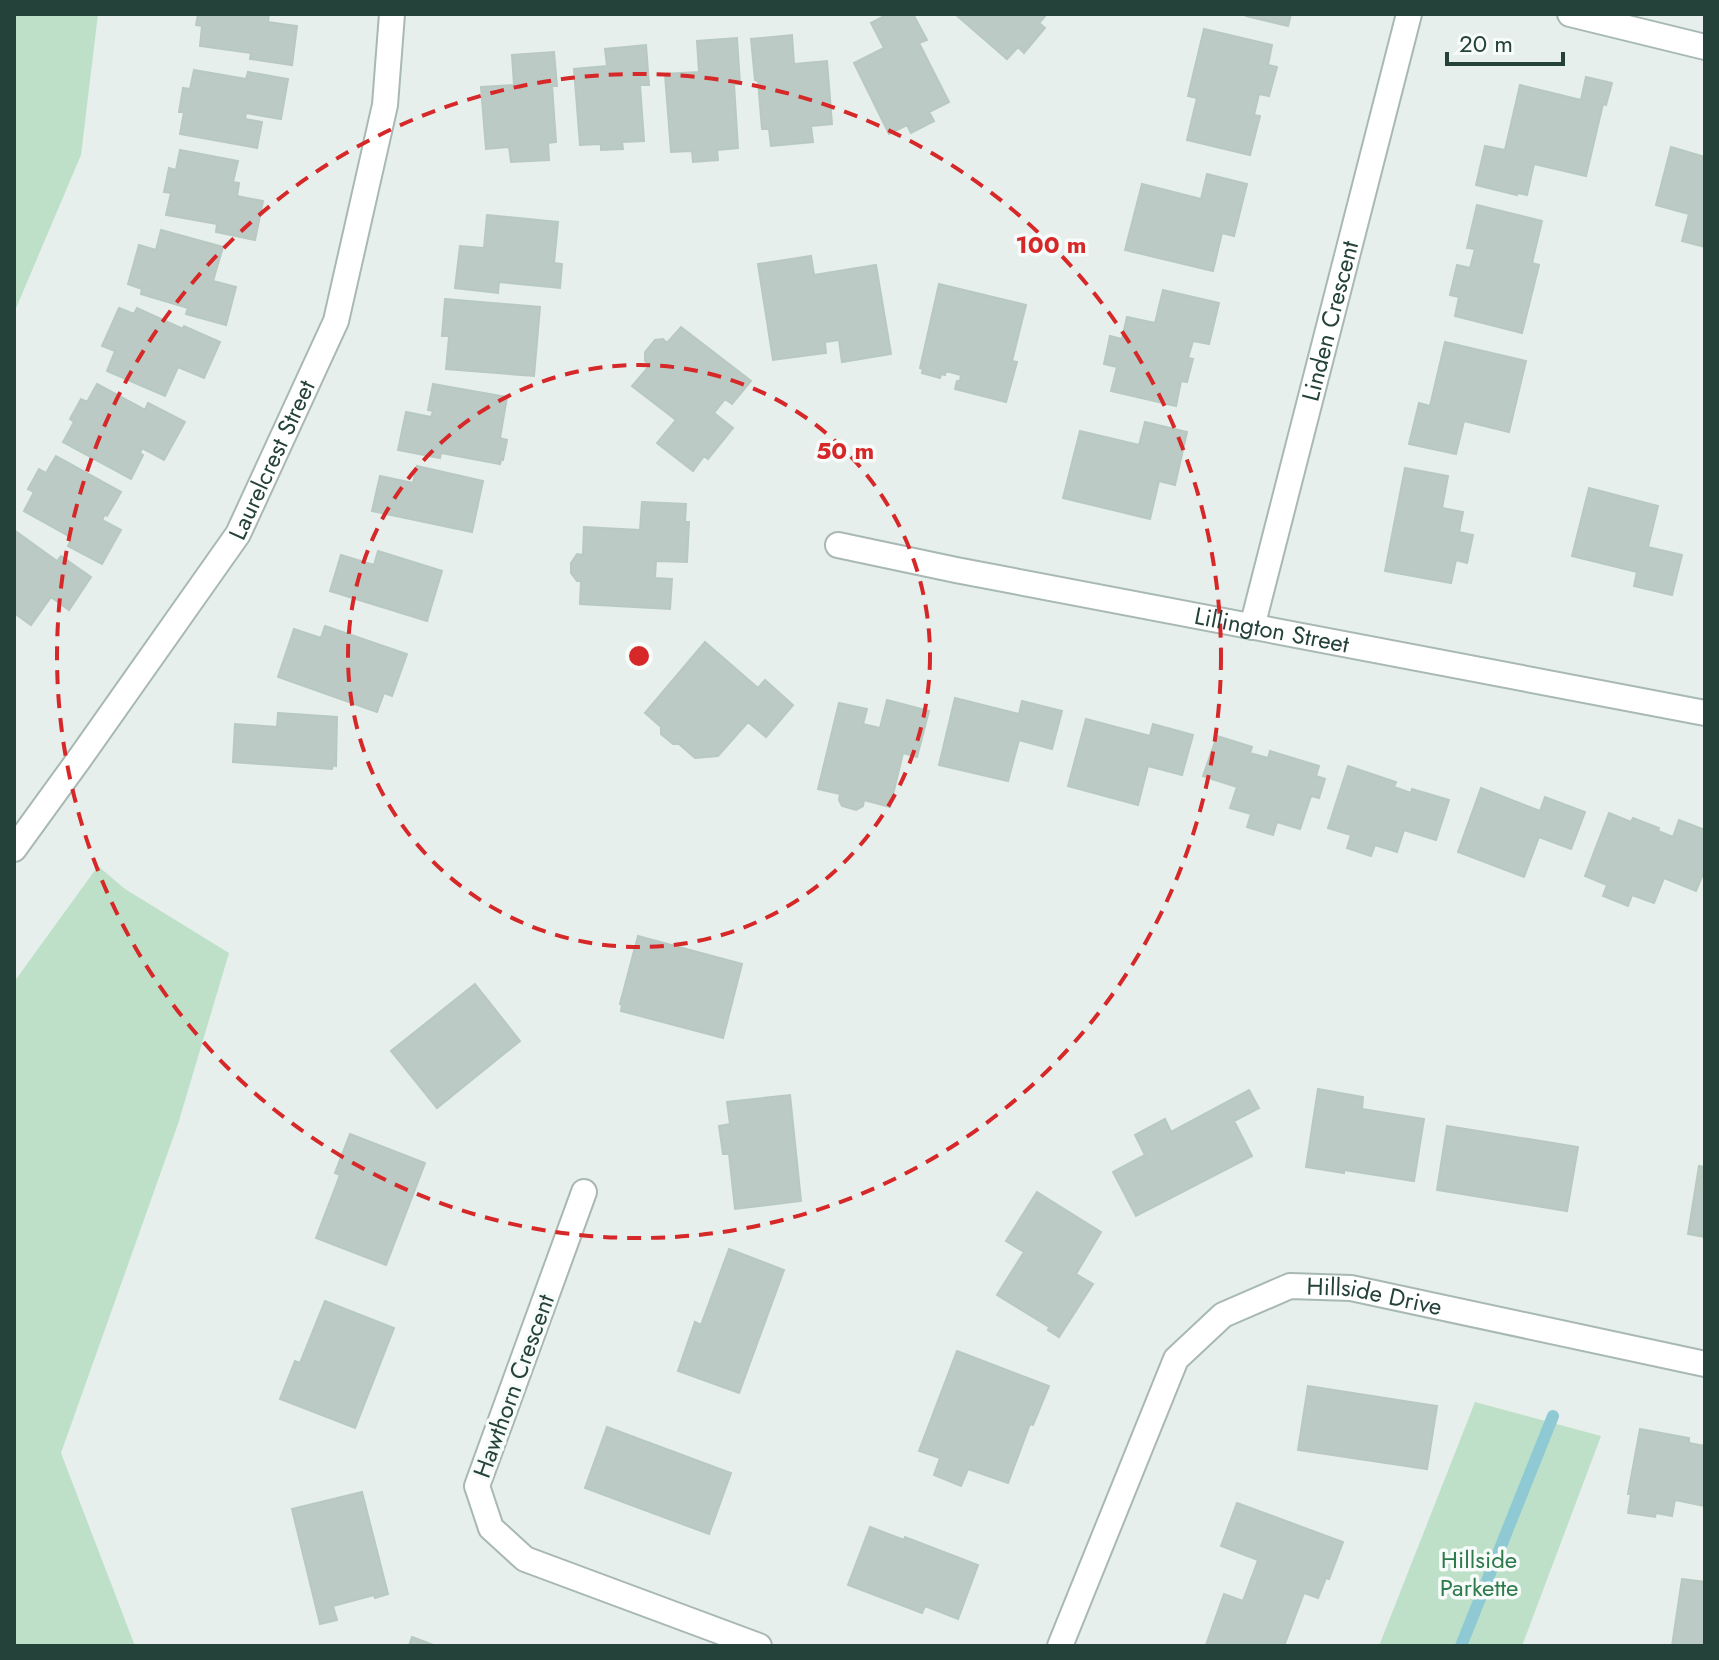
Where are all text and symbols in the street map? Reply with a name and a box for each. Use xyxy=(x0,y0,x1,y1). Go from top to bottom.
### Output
scale bar xyxy=(1447,16,1563,66)
text: 20 m xyxy=(1459,26,1513,61)
text: 100 m xyxy=(1016,227,1086,262)
street label: Linden Crescent xyxy=(1293,237,1367,405)
street label: Laurelcrest Street xyxy=(220,374,324,545)
text: 50 m xyxy=(816,433,874,468)
street label: Lillington Street xyxy=(1192,598,1352,662)
centre of rings xyxy=(625,642,653,670)
street label: Hillside Drive xyxy=(1306,1269,1445,1324)
street label: Hawthorn Crescent xyxy=(464,1289,563,1482)
park label: Hillside Parkette xyxy=(1440,1542,1518,1605)

